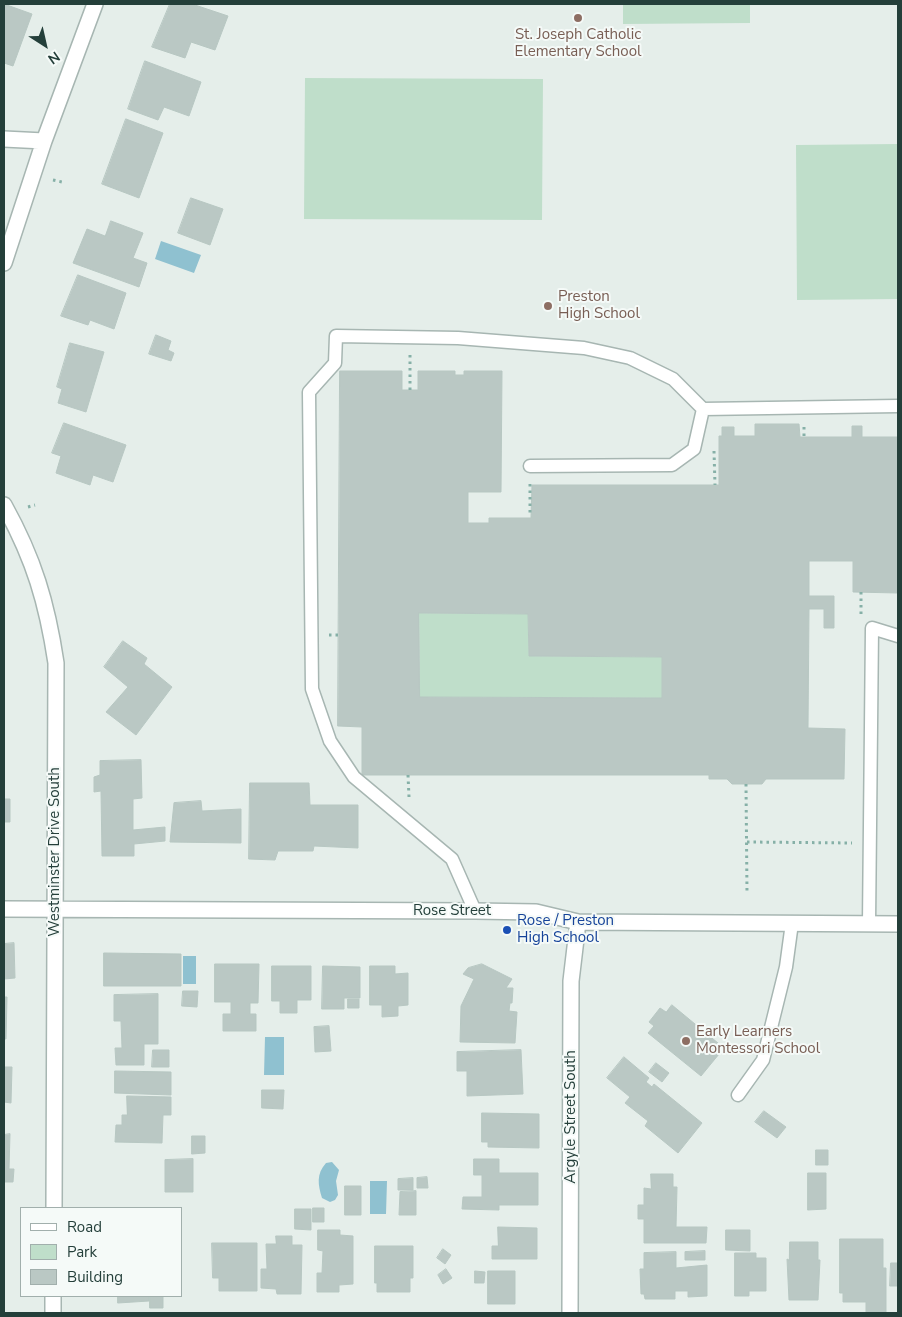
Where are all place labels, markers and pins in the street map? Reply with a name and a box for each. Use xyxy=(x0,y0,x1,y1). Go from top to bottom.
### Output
marker: St. Joseph Catholic Elementary School xyxy=(572,12,584,24)
place label: St. Joseph Catholic Elementary School xyxy=(515,26,641,61)
place label: Preston High School xyxy=(558,288,640,323)
marker: Preston High School xyxy=(542,300,554,312)
place label: Rose / Preston High School xyxy=(517,912,614,947)
marker: Rose / Preston High School xyxy=(501,924,513,936)
place label: Early Learners Montessori School xyxy=(696,1023,820,1058)
marker: Early Learners Montessori School xyxy=(680,1035,692,1047)

